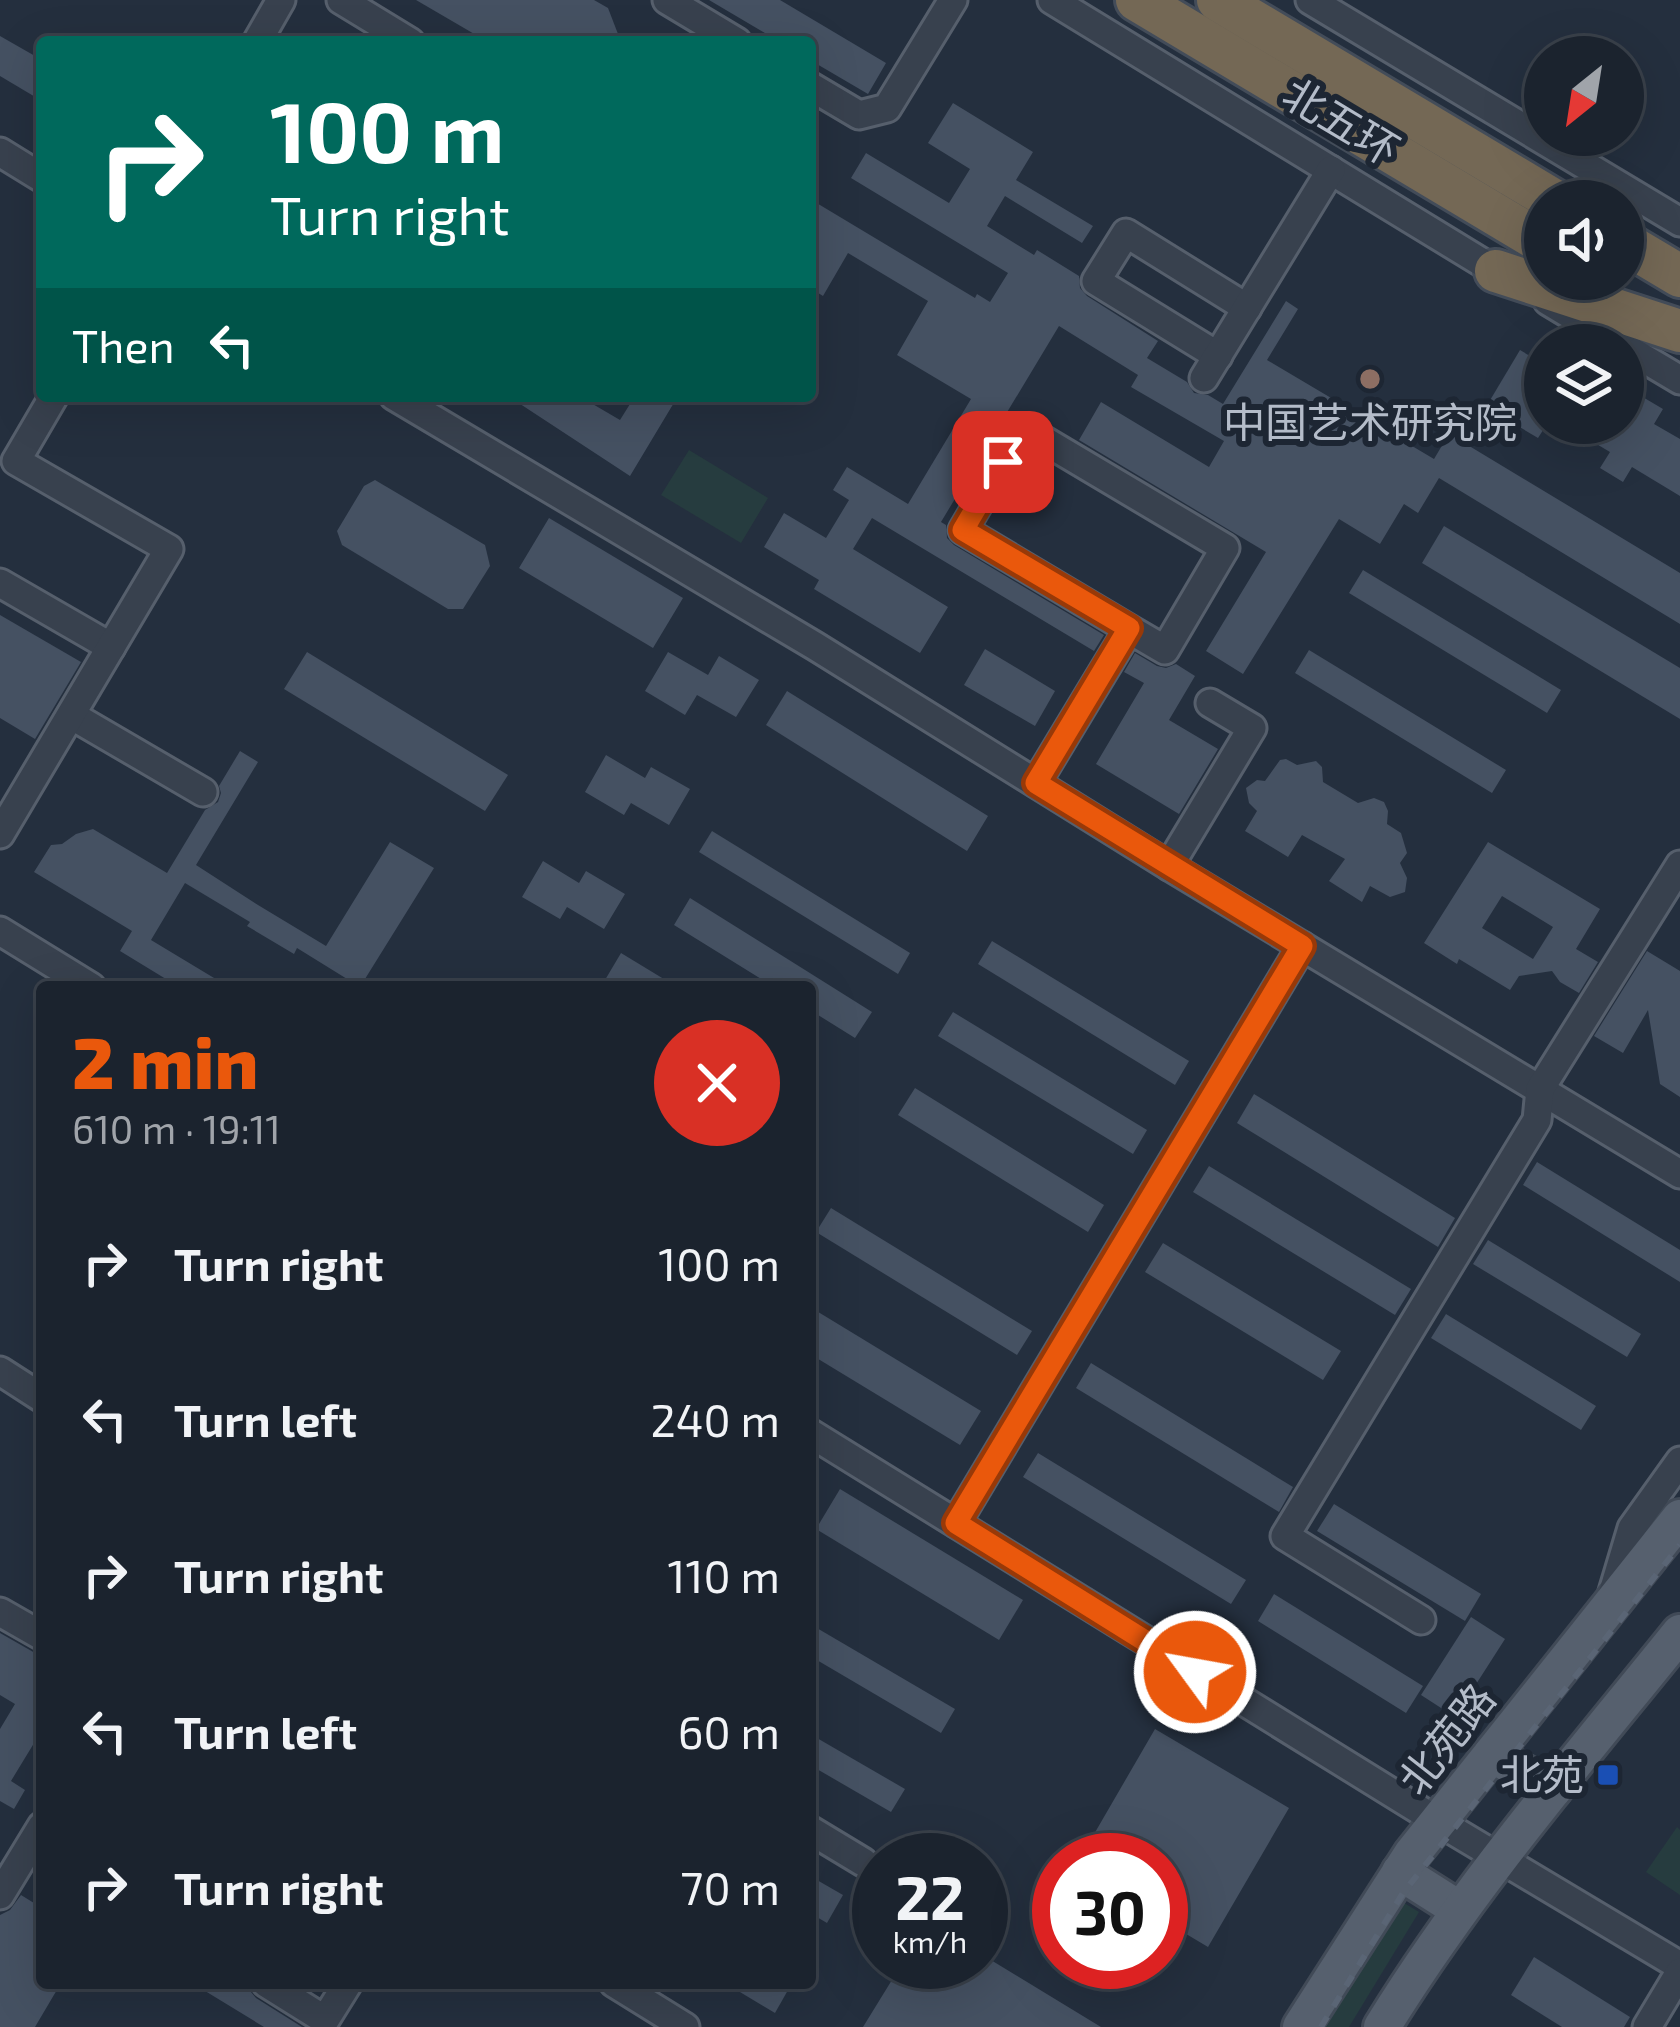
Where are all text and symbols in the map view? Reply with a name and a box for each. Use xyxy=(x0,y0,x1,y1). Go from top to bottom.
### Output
north arrow xyxy=(1524,36,1644,156)
map controls xyxy=(1524,36,1644,444)
street label: 北五环 xyxy=(1275,66,1409,174)
text: 100 m xyxy=(270,79,504,180)
icon: right xyxy=(72,84,228,240)
button: sound xyxy=(1524,180,1644,300)
text: Turn right xyxy=(270,181,510,246)
icon: left xyxy=(199,312,265,378)
text: Then xyxy=(72,318,175,372)
button: layers xyxy=(1524,324,1644,444)
marker: 中国艺术研究院 xyxy=(1357,366,1383,392)
place label: 中国艺术研究院 xyxy=(1223,396,1517,446)
pin xyxy=(952,411,1054,513)
icon: arrive xyxy=(970,429,1036,495)
text: 2 min xyxy=(72,1017,258,1103)
button: close xyxy=(654,1020,780,1146)
text: 610 m · 19:11 xyxy=(72,1105,281,1152)
icon: right xyxy=(72,1230,138,1296)
text: Turn right xyxy=(174,1236,383,1290)
text: 100 m xyxy=(658,1236,780,1290)
icon: left xyxy=(72,1386,138,1452)
text: Turn left xyxy=(174,1392,357,1446)
text: 240 m xyxy=(650,1392,780,1446)
icon: right xyxy=(72,1542,138,1608)
text: Turn right xyxy=(174,1548,383,1602)
text: 110 m xyxy=(668,1548,780,1602)
position arrow xyxy=(1132,1609,1258,1735)
street label: 北苑路 xyxy=(1387,1673,1504,1803)
icon: left xyxy=(72,1698,138,1764)
text: Turn left xyxy=(174,1704,357,1758)
text: 60 m xyxy=(678,1704,780,1758)
place label: 北苑 xyxy=(1500,1748,1584,1798)
marker: 北苑 xyxy=(1595,1762,1621,1788)
speed limit sign: 30 xyxy=(1032,1833,1188,1989)
icon: right xyxy=(72,1854,138,1920)
text: Turn right xyxy=(174,1860,383,1914)
text: 70 m xyxy=(680,1860,780,1914)
text: 22 xyxy=(895,1860,965,1932)
text: km/h xyxy=(893,1923,967,1959)

